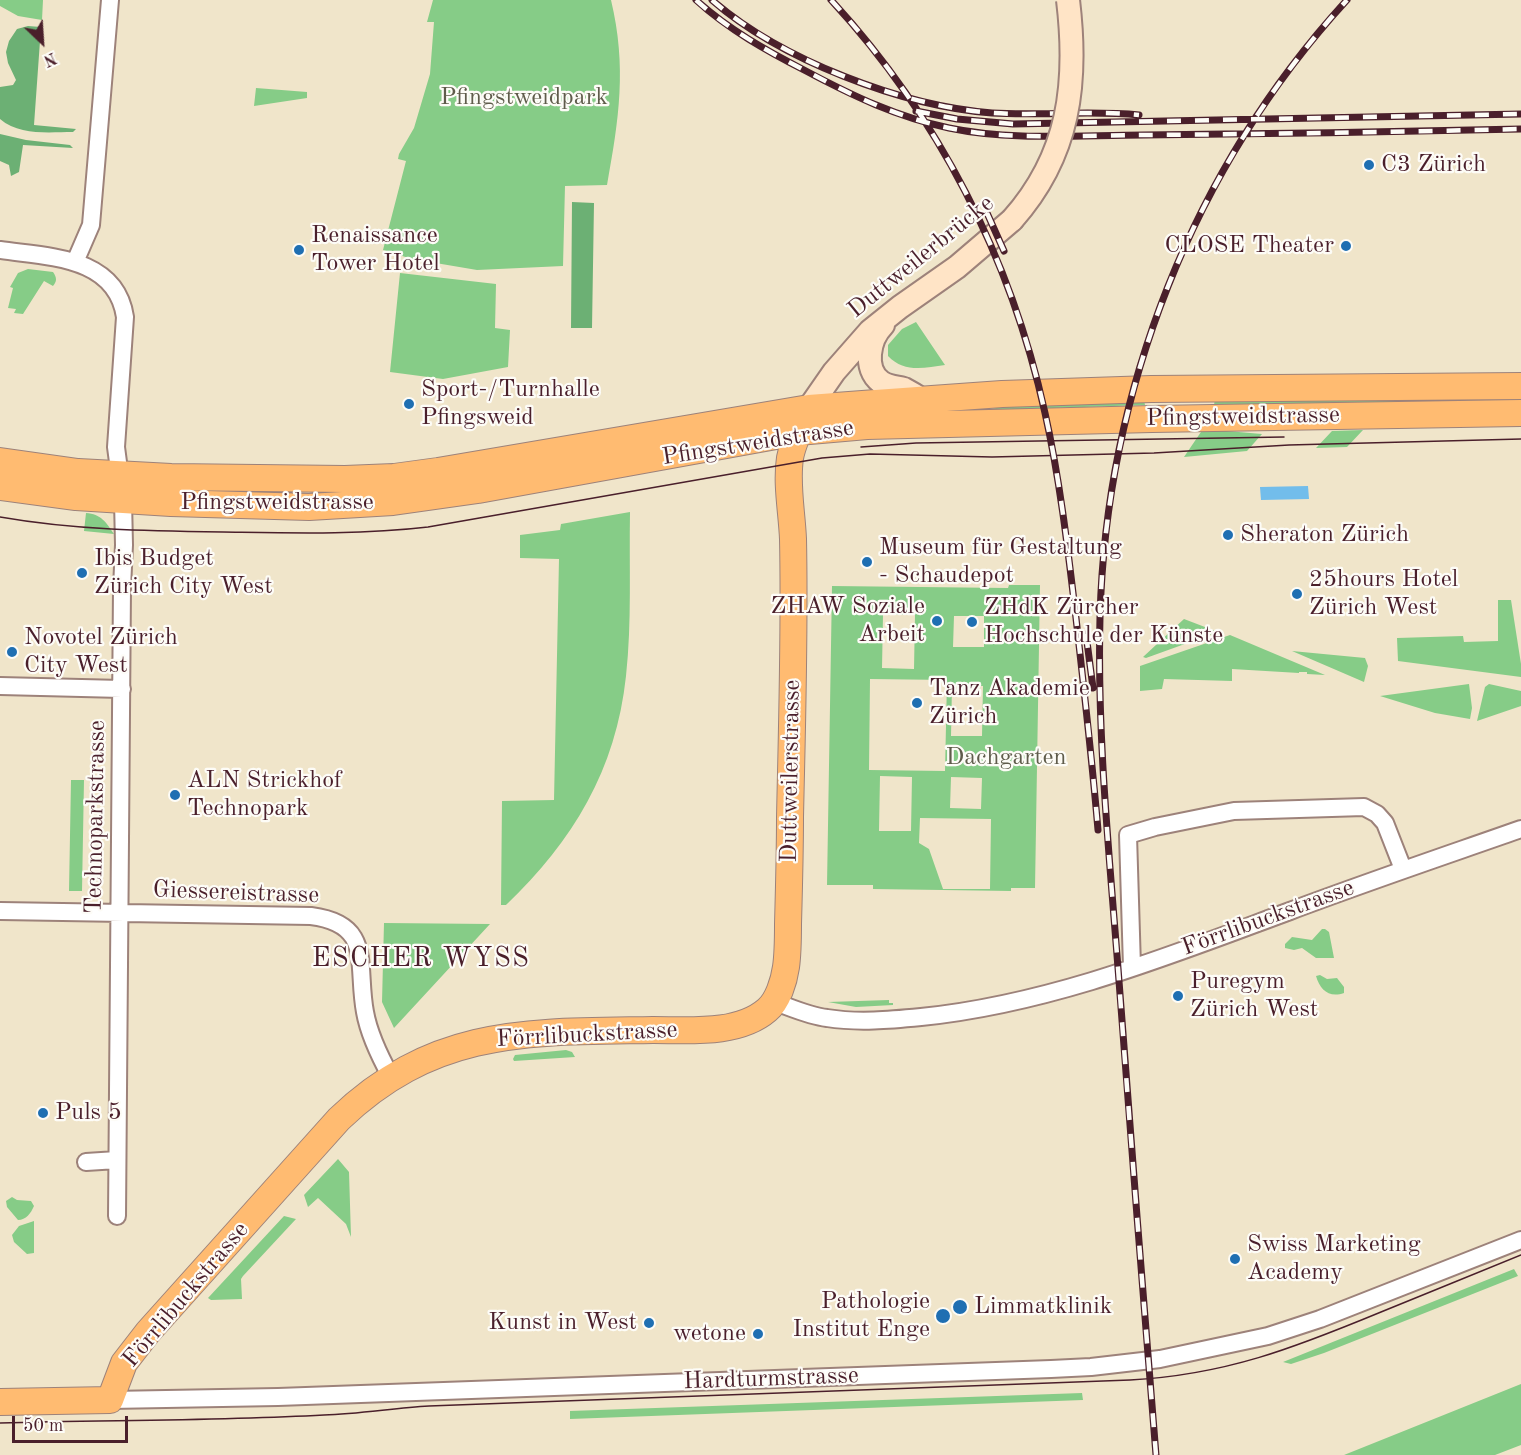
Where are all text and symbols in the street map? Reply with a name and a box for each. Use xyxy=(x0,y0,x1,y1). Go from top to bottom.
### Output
north arrow xyxy=(12,12,72,72)
text: N xyxy=(41,48,59,68)
park label: Pfingstweidpark xyxy=(440,84,608,112)
place label: C3 Zürich xyxy=(1381,151,1486,179)
marker: C3 Zürich xyxy=(1362,158,1376,172)
street label: Duttweilerbrücke xyxy=(842,189,1000,325)
place label: Renaissance Tower Hotel xyxy=(311,222,440,278)
place label: CLOSE Theater xyxy=(1165,232,1334,260)
marker: CLOSE Theater xyxy=(1339,239,1353,253)
marker: Renaissance Tower Hotel xyxy=(292,243,306,257)
place label: Sport-/Turnhalle Pfingsweid xyxy=(421,376,600,432)
marker: Sport-/Turnhalle Pfingsweid xyxy=(402,397,416,411)
street label: Pfingstweidstrasse xyxy=(1146,401,1340,433)
street label: Pfingstweidstrasse xyxy=(660,414,856,472)
street label: Pfingstweidstrasse xyxy=(180,489,374,517)
place label: Sheraton Zürich xyxy=(1240,521,1409,549)
marker: Sheraton Zürich xyxy=(1221,528,1235,542)
place label: Museum für Gestaltung - Schaudepot xyxy=(879,534,1122,590)
place label: Ibis Budget Zürich City West xyxy=(94,545,273,601)
marker: Museum für Gestaltung - Schaudepot xyxy=(860,555,874,569)
marker: Ibis Budget Zürich City West xyxy=(75,566,89,580)
place label: 25hours Hotel Zürich West xyxy=(1309,566,1458,622)
marker: 25hours Hotel Zürich West xyxy=(1290,587,1304,601)
place label: ZHAW Soziale Arbeit xyxy=(770,593,925,649)
place label: ZHdK Zürcher Hochschule der Künste xyxy=(984,594,1223,650)
marker: ZHAW Soziale Arbeit xyxy=(930,614,944,628)
marker: ZHdK Zürcher Hochschule der Künste xyxy=(965,615,979,629)
place label: Novotel Zürich City West xyxy=(24,624,178,680)
marker: Novotel Zürich City West xyxy=(5,645,19,659)
place label: Tanz Akademie Zürich xyxy=(929,675,1090,731)
street label: Duttweilerstrasse xyxy=(775,679,807,863)
marker: Tanz Akademie Zürich xyxy=(910,696,924,710)
street label: Technoparkstrasse xyxy=(80,720,112,914)
park label: Dachgarten xyxy=(945,744,1067,772)
place label: ALN Strickhof Technopark xyxy=(187,767,342,823)
marker: ALN Strickhof Technopark xyxy=(168,788,182,802)
street label: Förrlibuckstrasse xyxy=(1178,873,1358,963)
street label: Giessereistrasse xyxy=(152,876,320,910)
district label: ESCHER WYSS xyxy=(312,943,530,975)
place label: Puregym Zürich West xyxy=(1190,968,1318,1024)
marker: Puregym Zürich West xyxy=(1171,989,1185,1003)
street label: Förrlibuckstrasse xyxy=(496,1016,678,1054)
place label: Puls 5 xyxy=(55,1099,122,1127)
marker: Puls 5 xyxy=(36,1106,50,1120)
street label: Förrlibuckstrasse xyxy=(117,1216,255,1374)
place label: Swiss Marketing Academy xyxy=(1247,1231,1421,1287)
marker: Swiss Marketing Academy xyxy=(1228,1252,1242,1266)
place label: Pathologie Institut Enge xyxy=(792,1288,930,1344)
place label: Limmatklinik xyxy=(974,1293,1112,1321)
marker: Limmatklinik xyxy=(951,1298,969,1316)
marker: Pathologie Institut Enge xyxy=(934,1307,952,1325)
place label: Kunst in West xyxy=(488,1309,637,1337)
marker: Kunst in West xyxy=(642,1316,656,1330)
place label: wetone xyxy=(673,1320,746,1348)
marker: wetone xyxy=(751,1327,765,1341)
street label: Hardturmstrasse xyxy=(683,1362,859,1396)
scale bar xyxy=(15,1404,130,1442)
text: 50 m xyxy=(23,1417,63,1435)

